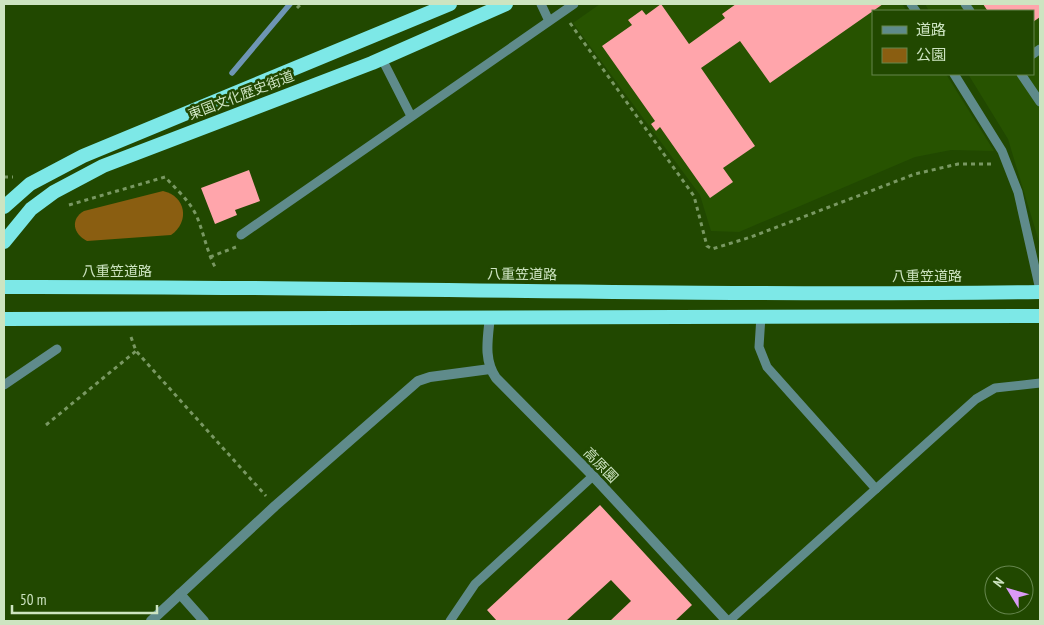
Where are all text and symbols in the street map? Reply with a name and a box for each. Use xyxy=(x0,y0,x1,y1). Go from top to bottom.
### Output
legend xyxy=(872,10,1034,75)
text: 道路 xyxy=(916,20,946,39)
text: 公園 xyxy=(916,45,946,64)
street label: 東国文化歴史街道 xyxy=(185,67,297,123)
street label: 八重笠道路 xyxy=(82,262,152,280)
street label: 八重笠道路 xyxy=(487,264,557,284)
street label: 八重笠道路 xyxy=(892,267,962,285)
street label: 高原園 xyxy=(580,444,622,486)
north arrow xyxy=(984,565,1034,615)
text: N xyxy=(989,574,1008,591)
scale bar xyxy=(12,582,158,614)
text: 50 m xyxy=(20,590,46,609)

